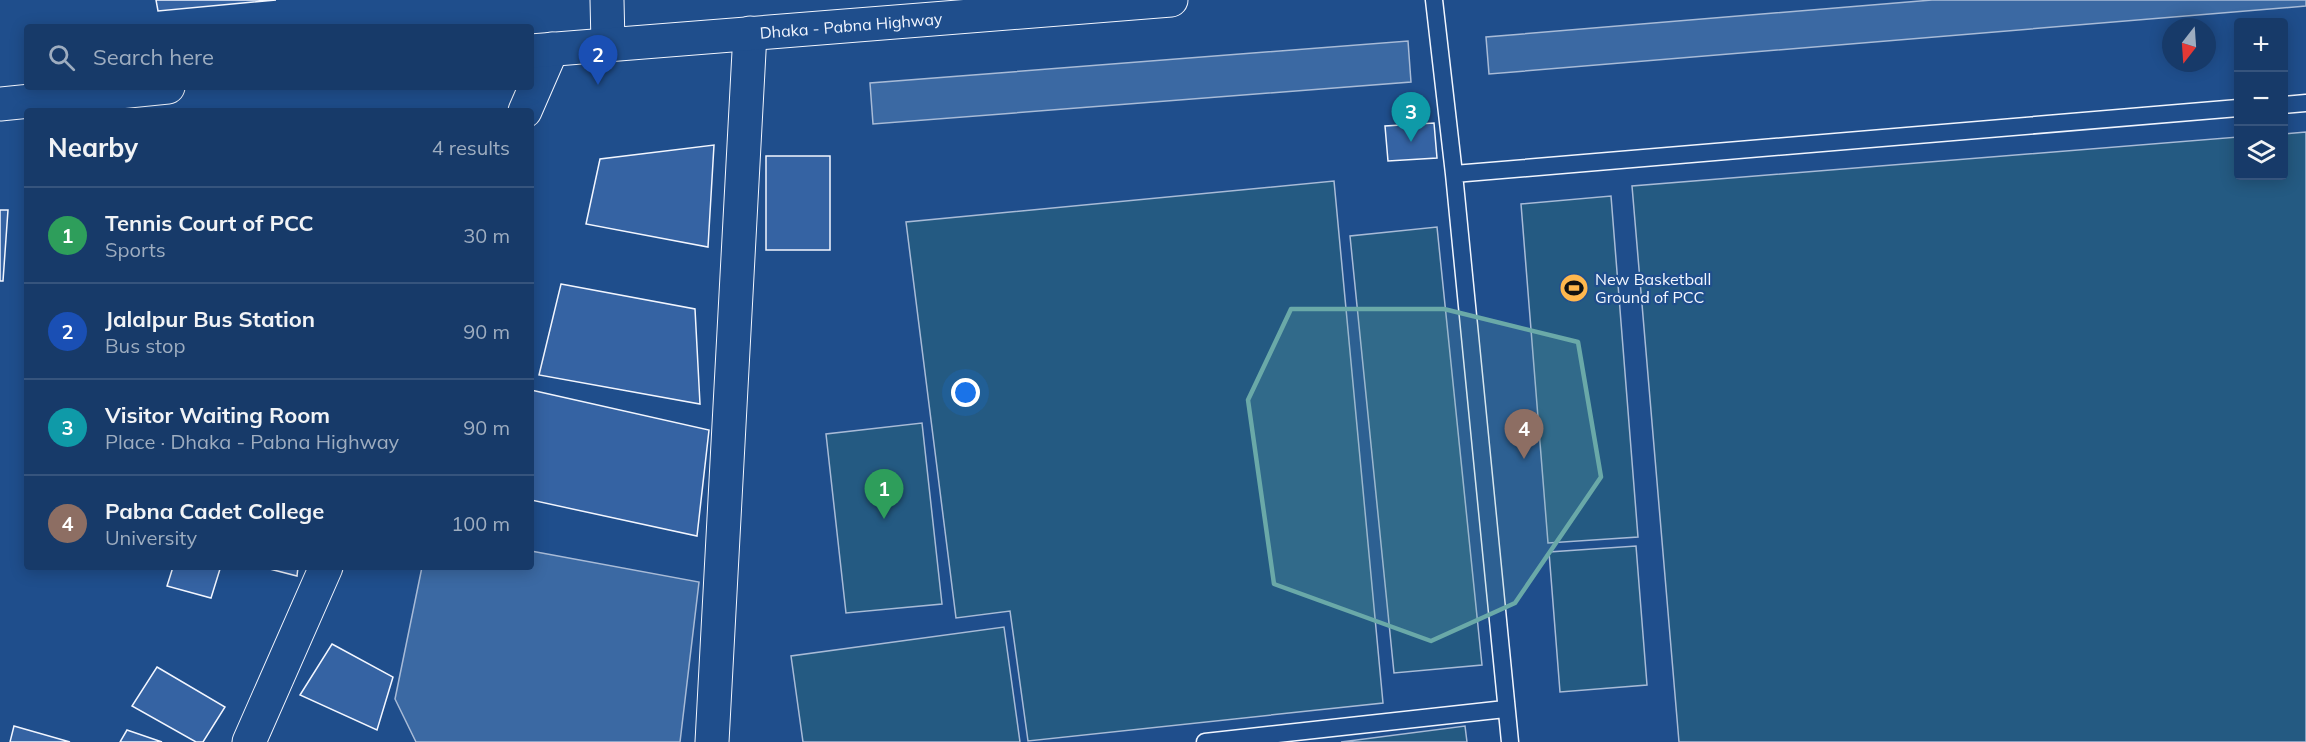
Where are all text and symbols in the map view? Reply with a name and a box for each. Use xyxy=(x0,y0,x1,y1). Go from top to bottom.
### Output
street label: Dhaka - Pabna Highway xyxy=(759,8,944,43)
north arrow xyxy=(2162,18,2216,72)
map controls xyxy=(2234,18,2288,180)
button: + xyxy=(2234,18,2288,72)
search box xyxy=(24,24,534,90)
pin: 2 xyxy=(578,36,618,85)
icon: search xyxy=(45,41,78,74)
text: Search here xyxy=(93,43,214,71)
button: − xyxy=(2234,72,2288,126)
pin: 3 xyxy=(1392,92,1430,142)
button: layers xyxy=(2234,126,2288,180)
text: Nearby xyxy=(48,131,138,164)
text: 4 results xyxy=(432,135,510,160)
text: Tennis Court of PCC xyxy=(105,209,314,237)
text: 1 xyxy=(62,223,74,248)
text: 30 m xyxy=(463,223,510,248)
text: Sports xyxy=(105,237,166,262)
place label: New Basketball Ground of PCC xyxy=(1595,269,1711,307)
sports icon: New Basketball Ground of PCC xyxy=(1558,272,1590,304)
text: Jalalpur Bus Station xyxy=(105,305,315,333)
text: 2 xyxy=(62,319,74,344)
text: 90 m xyxy=(463,319,510,344)
text: Bus stop xyxy=(105,333,185,358)
your location xyxy=(951,378,980,407)
text: Visitor Waiting Room xyxy=(105,401,330,429)
pin: 4 xyxy=(1504,410,1544,459)
text: 3 xyxy=(62,415,74,440)
text: 90 m xyxy=(463,415,510,440)
text: Place · Dhaka - Pabna Highway xyxy=(105,429,399,454)
pin: 1 xyxy=(864,470,904,519)
text: Pabna Cadet College xyxy=(105,497,324,525)
text: 4 xyxy=(62,511,74,536)
text: 100 m xyxy=(451,511,510,536)
text: University xyxy=(105,525,197,550)

